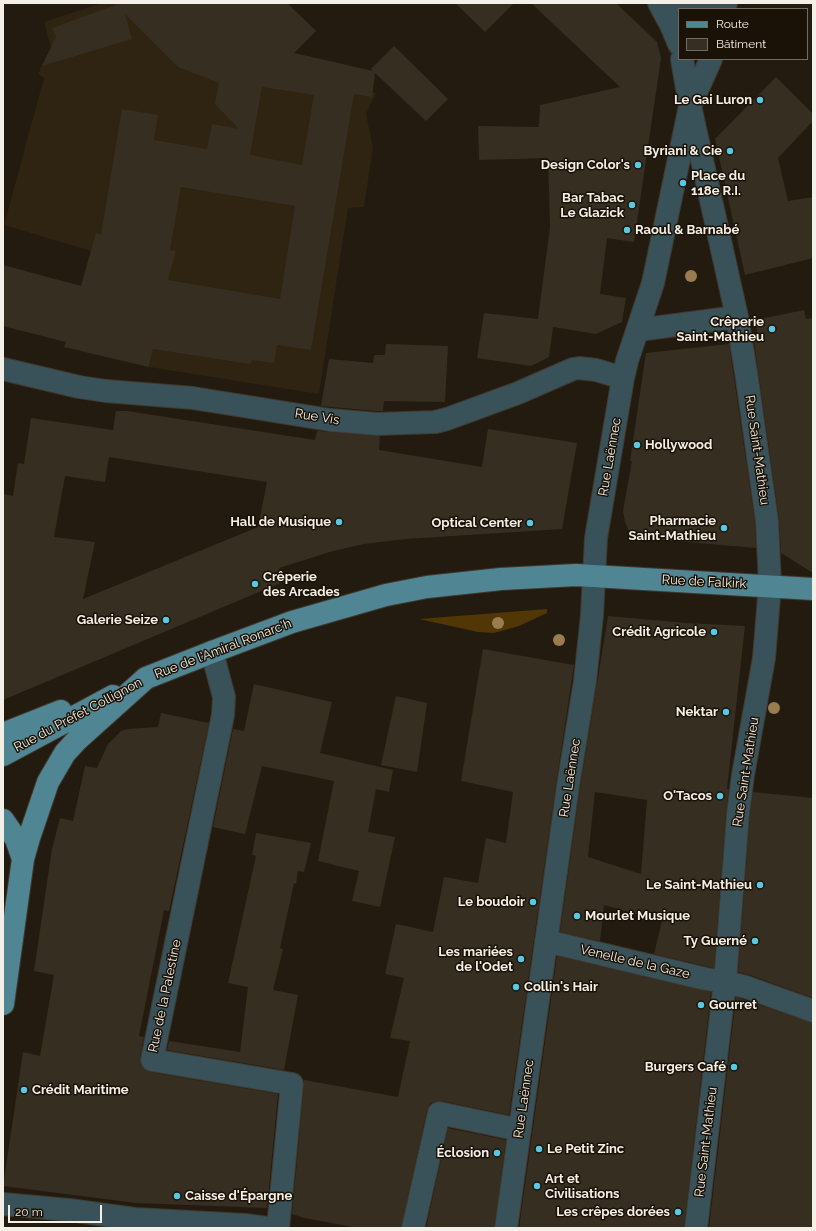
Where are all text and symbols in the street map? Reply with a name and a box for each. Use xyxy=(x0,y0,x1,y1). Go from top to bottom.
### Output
legend xyxy=(678,8,808,60)
text: Route xyxy=(716,17,749,31)
text: Bâtiment xyxy=(716,37,766,51)
place label: Le Gai Luron xyxy=(674,92,752,108)
marker: Le Gai Luron xyxy=(755,95,765,105)
place label: Byriani & Cie xyxy=(644,143,722,159)
marker: Byriani & Cie xyxy=(725,146,735,156)
place label: Design Color's xyxy=(541,157,630,173)
marker: Design Color's xyxy=(633,160,643,170)
place label: Place du 118e R.I. xyxy=(691,168,745,199)
marker: Place du 118e R.I. xyxy=(678,178,688,188)
place label: Bar Tabac Le Glazick xyxy=(560,190,624,221)
marker: Bar Tabac Le Glazick xyxy=(627,200,637,210)
place label: Raoul & Barnabé xyxy=(635,222,739,238)
marker: Raoul & Barnabé xyxy=(622,225,632,235)
place label: Crêperie Saint-Mathieu xyxy=(677,314,764,345)
marker: Crêperie Saint-Mathieu xyxy=(767,324,777,334)
street label: Rue Saint-Mathieu xyxy=(742,394,772,506)
street label: Rue Vis xyxy=(294,406,340,428)
street label: Rue Laënnec xyxy=(595,417,625,497)
place label: Hollywood xyxy=(645,437,712,453)
marker: Hollywood xyxy=(632,440,642,450)
place label: Pharmacie Saint-Mathieu xyxy=(629,513,716,544)
place label: Hall de Musique xyxy=(230,514,331,530)
place label: Optical Center xyxy=(432,515,522,531)
marker: Hall de Musique xyxy=(334,517,344,527)
marker: Optical Center xyxy=(525,518,535,528)
marker: Pharmacie Saint-Mathieu xyxy=(719,523,729,533)
place label: Crêperie des Arcades xyxy=(263,569,340,600)
street label: Rue de Falkirk xyxy=(661,572,747,592)
marker: Crêperie des Arcades xyxy=(250,579,260,589)
place label: Galerie Seize xyxy=(77,612,158,628)
marker: Galerie Seize xyxy=(161,615,171,625)
street label: Rue de l'Amiral Ronarc'h xyxy=(152,616,294,682)
place label: Crédit Agricole xyxy=(612,624,706,640)
marker: Crédit Agricole xyxy=(709,627,719,637)
street label: Rue du Préfet Collignon xyxy=(11,675,145,755)
place label: Nektar xyxy=(676,704,718,720)
marker: Nektar xyxy=(721,707,731,717)
street label: Rue Saint-Mathieu xyxy=(730,716,762,828)
street label: Rue Laënnec xyxy=(556,738,584,818)
place label: O'Tacos xyxy=(663,788,712,804)
marker: O'Tacos xyxy=(715,791,725,801)
place label: Le Saint-Mathieu xyxy=(646,877,752,893)
marker: Le Saint-Mathieu xyxy=(755,880,765,890)
place label: Le boudoir xyxy=(458,894,525,910)
marker: Le boudoir xyxy=(528,897,538,907)
place label: Mourlet Musique xyxy=(585,908,690,924)
marker: Mourlet Musique xyxy=(572,911,582,921)
place label: Ty Guerné xyxy=(683,933,747,949)
marker: Ty Guerné xyxy=(750,936,760,946)
street label: Rue de la Palestine xyxy=(145,938,185,1054)
street label: Venelle de la Gaze xyxy=(579,942,691,982)
place label: Les mariées de l'Odet xyxy=(438,944,513,975)
marker: Les mariées de l'Odet xyxy=(516,954,526,964)
place label: Collin's Hair xyxy=(524,979,598,995)
marker: Collin's Hair xyxy=(511,982,521,992)
place label: Gourret xyxy=(709,997,757,1013)
marker: Gourret xyxy=(696,1000,706,1010)
street label: Rue Laënnec xyxy=(511,1059,537,1139)
place label: Burgers Café xyxy=(645,1059,726,1075)
marker: Burgers Café xyxy=(729,1062,739,1072)
place label: Crédit Maritime xyxy=(32,1082,129,1098)
marker: Crédit Maritime xyxy=(19,1085,29,1095)
street label: Rue Saint-Mathieu xyxy=(692,1086,720,1198)
place label: Le Petit Zinc xyxy=(547,1141,624,1157)
marker: Le Petit Zinc xyxy=(534,1144,544,1154)
place label: Éclosion xyxy=(437,1145,489,1161)
marker: Éclosion xyxy=(492,1148,502,1158)
place label: Art et Civilisations xyxy=(545,1171,619,1202)
marker: Art et Civilisations xyxy=(532,1181,542,1191)
place label: Caisse d'Épargne xyxy=(185,1188,292,1204)
marker: Caisse d'Épargne xyxy=(172,1191,182,1201)
scale bar xyxy=(10,1197,104,1223)
place label: Les crêpes dorées xyxy=(556,1204,670,1220)
text: 20 m xyxy=(15,1205,43,1219)
marker: Les crêpes dorées xyxy=(673,1207,683,1217)

